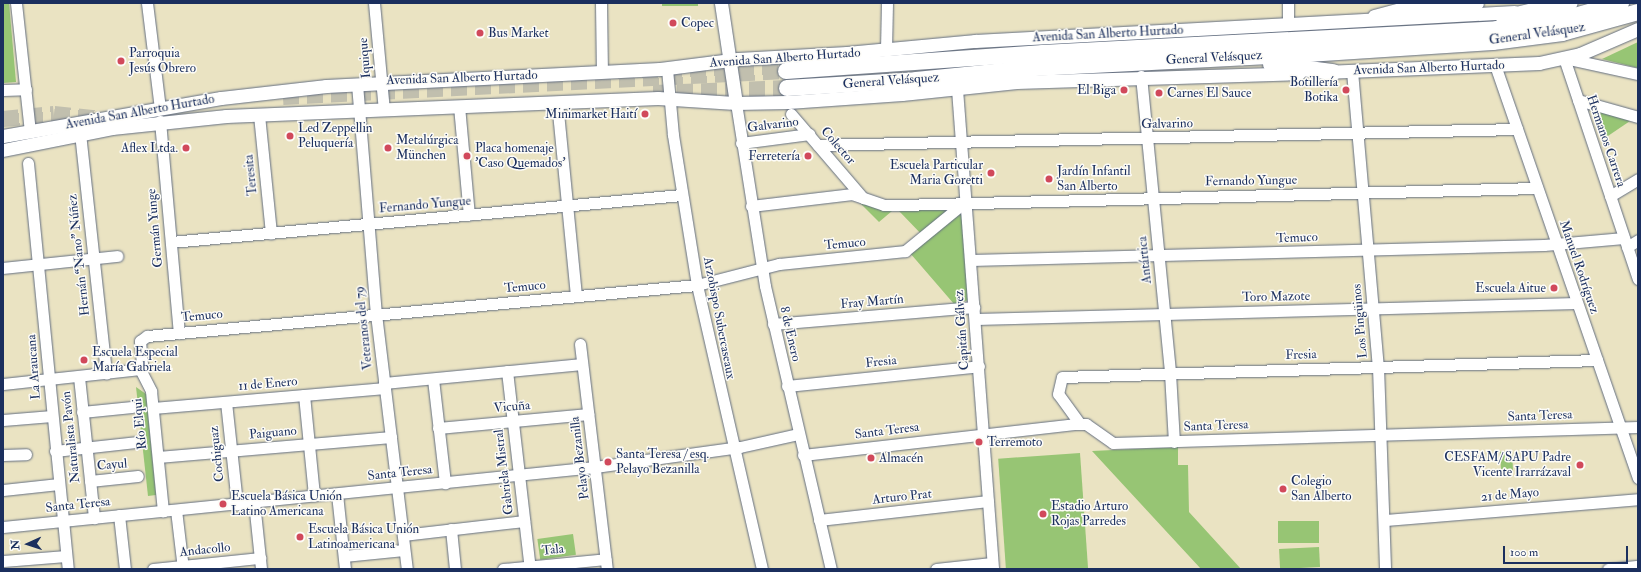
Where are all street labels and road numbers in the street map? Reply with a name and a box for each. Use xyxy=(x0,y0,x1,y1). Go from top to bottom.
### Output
street label: General Velásquez xyxy=(1488,20,1586,48)
street label: Avenida San Alberto Hurtado xyxy=(1032,22,1184,46)
street label: Iquique xyxy=(355,37,375,79)
street label: Avenida San Alberto Hurtado xyxy=(709,45,861,71)
street label: General Velásquez xyxy=(1165,48,1263,68)
street label: Avenida San Alberto Hurtado xyxy=(1353,58,1505,78)
street label: Avenida San Alberto Hurtado xyxy=(386,68,538,88)
street label: General Velásquez xyxy=(842,70,940,92)
street label: Avenida San Alberto Hurtado xyxy=(64,91,216,133)
street label: Hermanos Carrera xyxy=(1583,93,1629,189)
street label: Galvarino xyxy=(746,114,800,136)
street label: Galvarino xyxy=(1141,116,1193,132)
street label: Colector xyxy=(817,124,859,168)
street label: Teresita xyxy=(241,154,261,196)
street label: Fernando Yungue xyxy=(1205,172,1297,190)
street label: Germán Yunge xyxy=(144,188,166,268)
street label: Hernán “Nano” Núñez xyxy=(65,193,93,317)
street label: Fernando Yungue xyxy=(378,193,472,217)
street label: Manuel Rodríguez xyxy=(1556,218,1602,316)
street label: Temuco xyxy=(1276,229,1318,247)
street label: Temuco xyxy=(824,234,866,254)
street label: Antártica xyxy=(1135,236,1155,284)
street label: Arzobispo Subercaseaux xyxy=(699,256,739,380)
street label: Temuco xyxy=(504,277,546,297)
street label: Los Pingüinos xyxy=(1349,283,1371,359)
street label: Veteranos del 79 xyxy=(352,285,376,371)
street label: Capitán Gálvez xyxy=(951,289,973,371)
street label: Toro Mazote xyxy=(1242,289,1310,305)
street label: Fray Martín xyxy=(840,291,904,313)
street label: 8 de Enero xyxy=(776,305,804,363)
street label: Temuco xyxy=(181,306,223,326)
street label: La Araucana xyxy=(24,334,44,400)
street label: Fresia xyxy=(1285,347,1317,363)
street label: Fresia xyxy=(865,353,897,371)
street label: 11 de Enero xyxy=(238,374,298,394)
street label: Naturalista Pavón xyxy=(58,390,84,484)
street label: Río Elqui xyxy=(130,398,150,450)
street label: Vicuña xyxy=(493,398,531,416)
street label: Santa Teresa xyxy=(1507,407,1573,425)
street label: Pelayo Bezanilla xyxy=(567,416,593,500)
street label: Santa Teresa xyxy=(1183,417,1249,435)
street label: Santa Teresa xyxy=(854,419,920,443)
street label: Paiguano xyxy=(249,423,297,443)
street label: Cochiguaz xyxy=(206,425,228,483)
street label: Gabriela Mistral xyxy=(491,428,517,516)
street label: Cayul xyxy=(96,456,128,474)
street label: Santa Teresa xyxy=(367,462,433,484)
street label: 21 de Mayo xyxy=(1480,485,1540,505)
street label: Arturo Prat xyxy=(871,486,933,508)
street label: Santa Teresa xyxy=(45,494,111,516)
street label: Andacollo xyxy=(179,540,231,560)
street label: Tala xyxy=(541,541,565,559)

